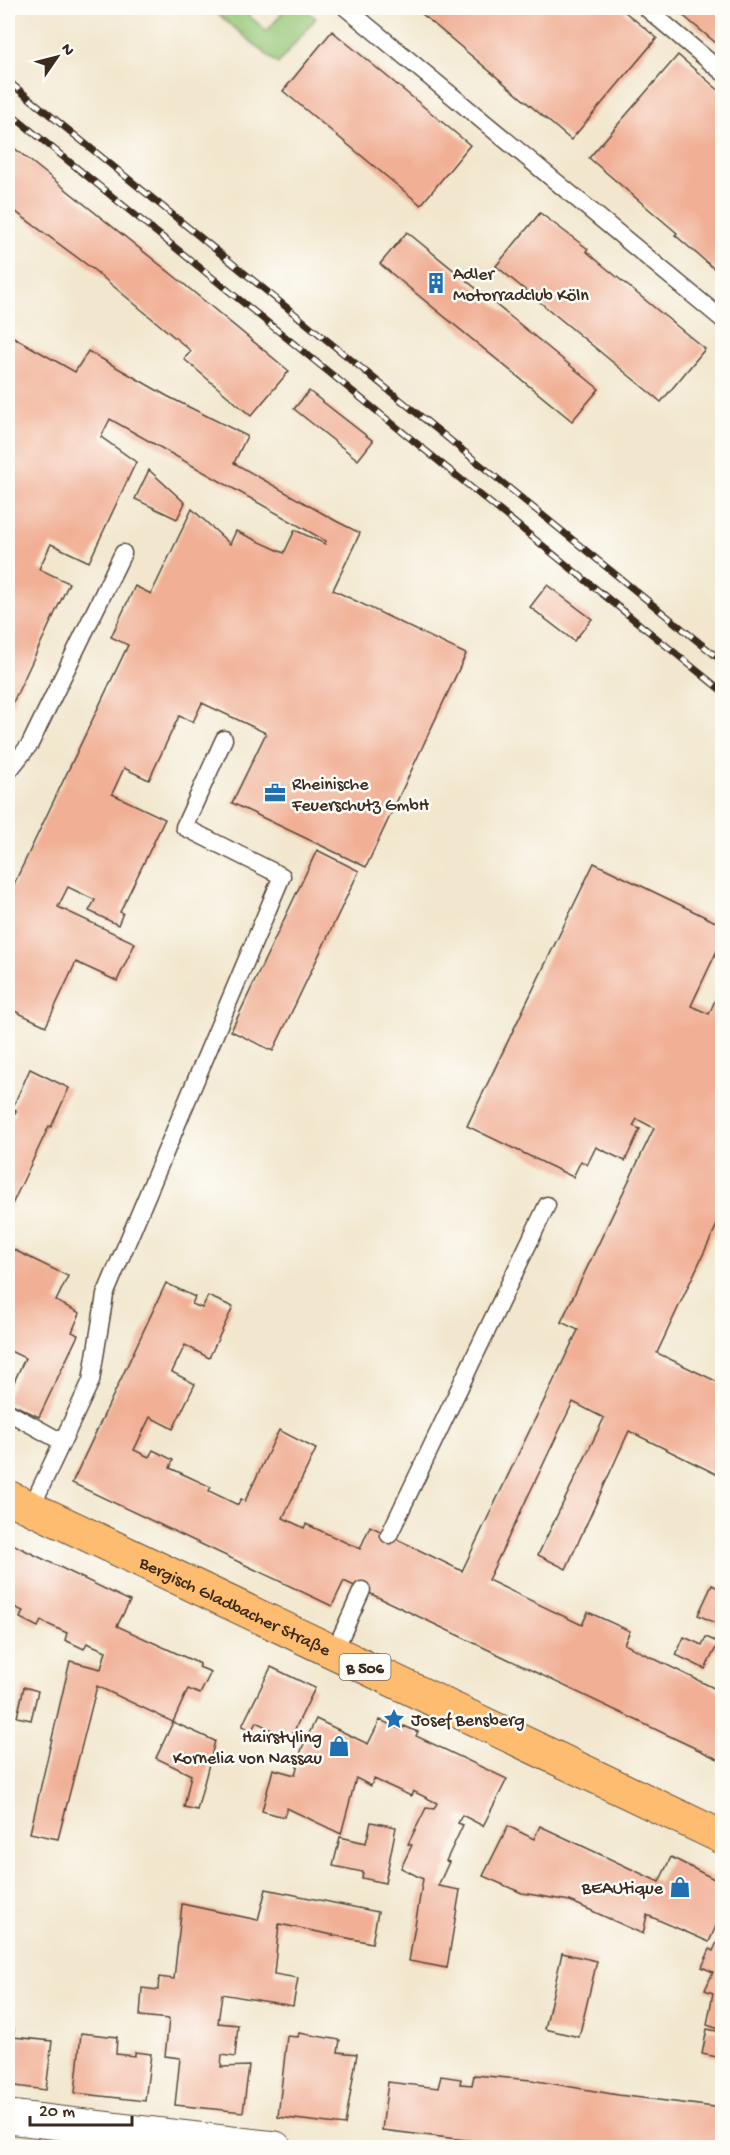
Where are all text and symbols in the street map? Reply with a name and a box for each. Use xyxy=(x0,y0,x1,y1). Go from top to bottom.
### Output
north arrow xyxy=(27,27,87,87)
text: N xyxy=(56,41,78,61)
place label: Adler Motorradclub Köln xyxy=(453,265,589,307)
building icon: Adler Motorradclub Köln xyxy=(424,271,448,295)
place label: Rheinische Feuerschutz GmbH xyxy=(291,775,430,817)
office icon: Rheinische Feuerschutz GmbH xyxy=(263,781,287,805)
street label: Bergisch Gladbacher Straße xyxy=(135,1553,334,1662)
road number: B 506 xyxy=(340,1654,391,1680)
place icon: Josef Bensberg xyxy=(382,1707,406,1731)
place label: Josef Bensberg xyxy=(411,1711,525,1732)
place label: Hairstyling Kornelia von Nassau xyxy=(173,1728,323,1770)
shop icon: Hairstyling Kornelia von Nassau xyxy=(327,1734,351,1758)
shop icon: BEAUtique xyxy=(668,1875,692,1899)
place label: BEAUtique xyxy=(581,1879,664,1900)
scale bar xyxy=(30,2089,132,2127)
text: 20 m xyxy=(39,2102,75,2123)

